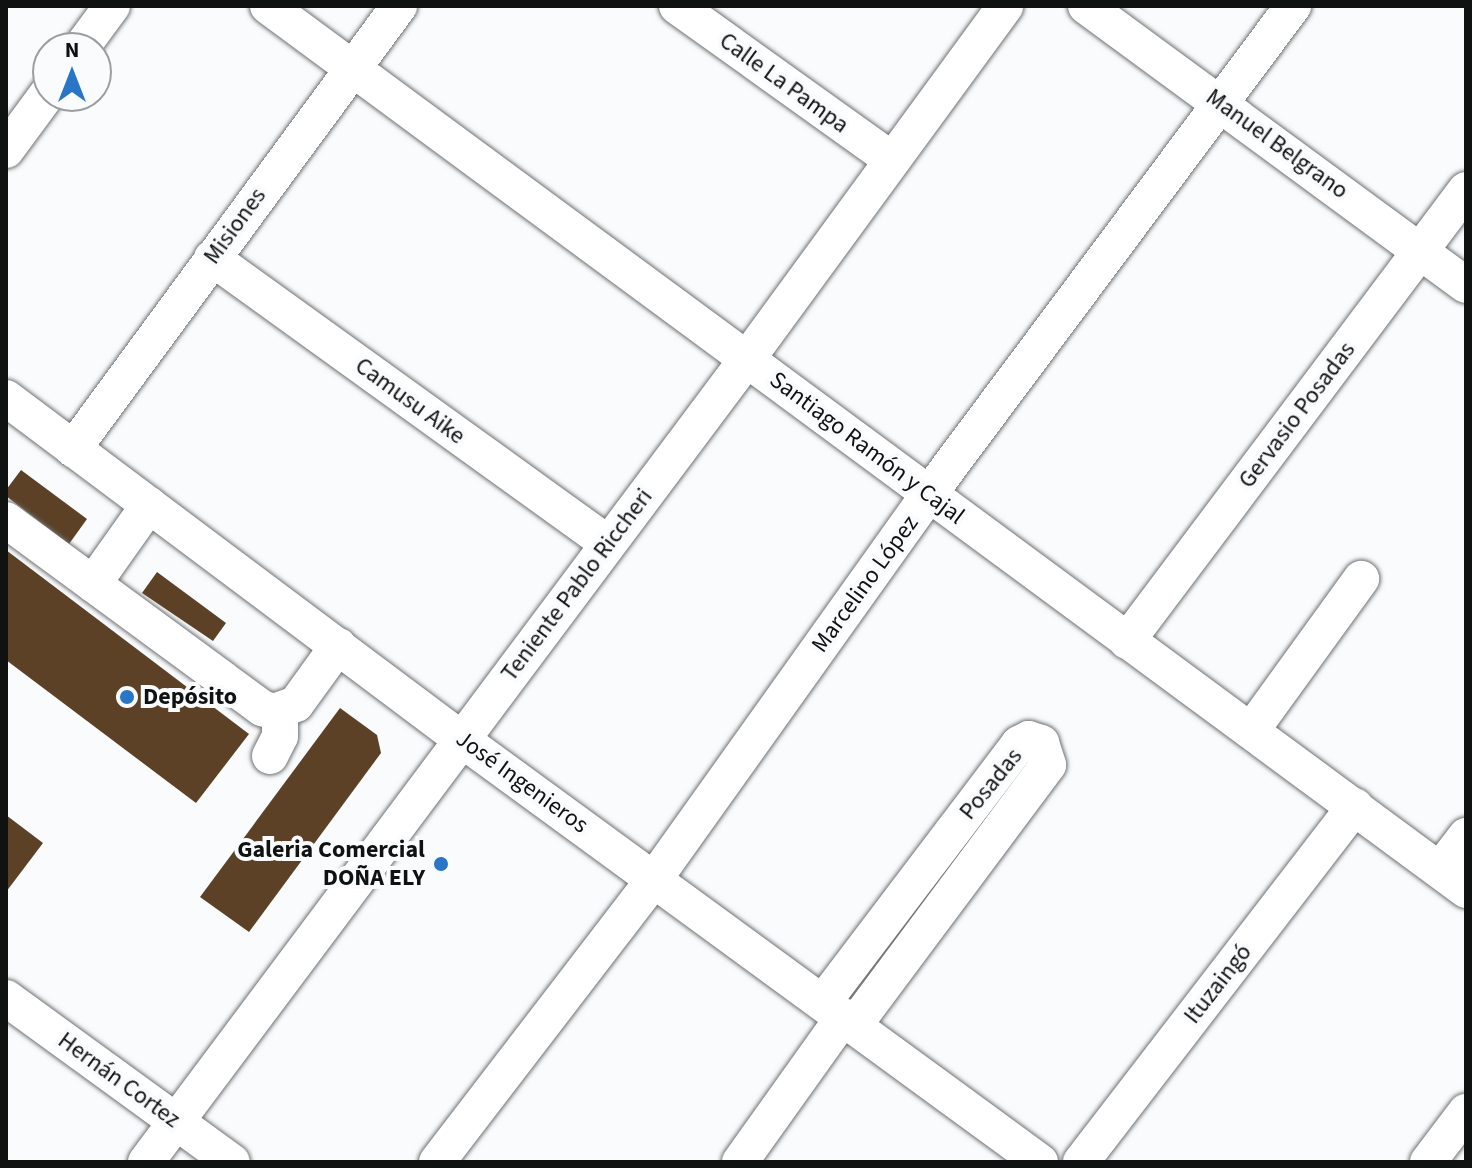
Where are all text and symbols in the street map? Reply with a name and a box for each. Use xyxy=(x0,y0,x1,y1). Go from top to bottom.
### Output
street label: Calle La Pampa xyxy=(714,26,854,140)
north arrow xyxy=(32,32,112,112)
text: N xyxy=(65,34,79,66)
street label: Manuel Belgrano xyxy=(1200,83,1354,205)
street label: Misiones xyxy=(198,182,272,270)
street label: Gervasio Posadas xyxy=(1233,336,1361,494)
street label: Camusu Aike xyxy=(349,351,471,451)
street label: Santiago Ramón y Cajal xyxy=(764,365,970,531)
street label: Teniente Pablo Riccheri xyxy=(495,483,659,687)
street label: Marcelino López xyxy=(806,510,924,658)
place label: Depósito xyxy=(143,683,237,711)
marker: Depósito xyxy=(118,688,136,706)
street label: José Ingenieros xyxy=(450,724,594,840)
street label: Posadas xyxy=(954,742,1028,826)
place label: Galeria Comercial DOÑA ELY xyxy=(237,836,425,892)
marker: Galeria Comercial DOÑA ELY xyxy=(432,855,450,873)
street label: Ituzaingó xyxy=(1178,938,1258,1030)
street label: Hernán Cortez xyxy=(52,1026,186,1134)

